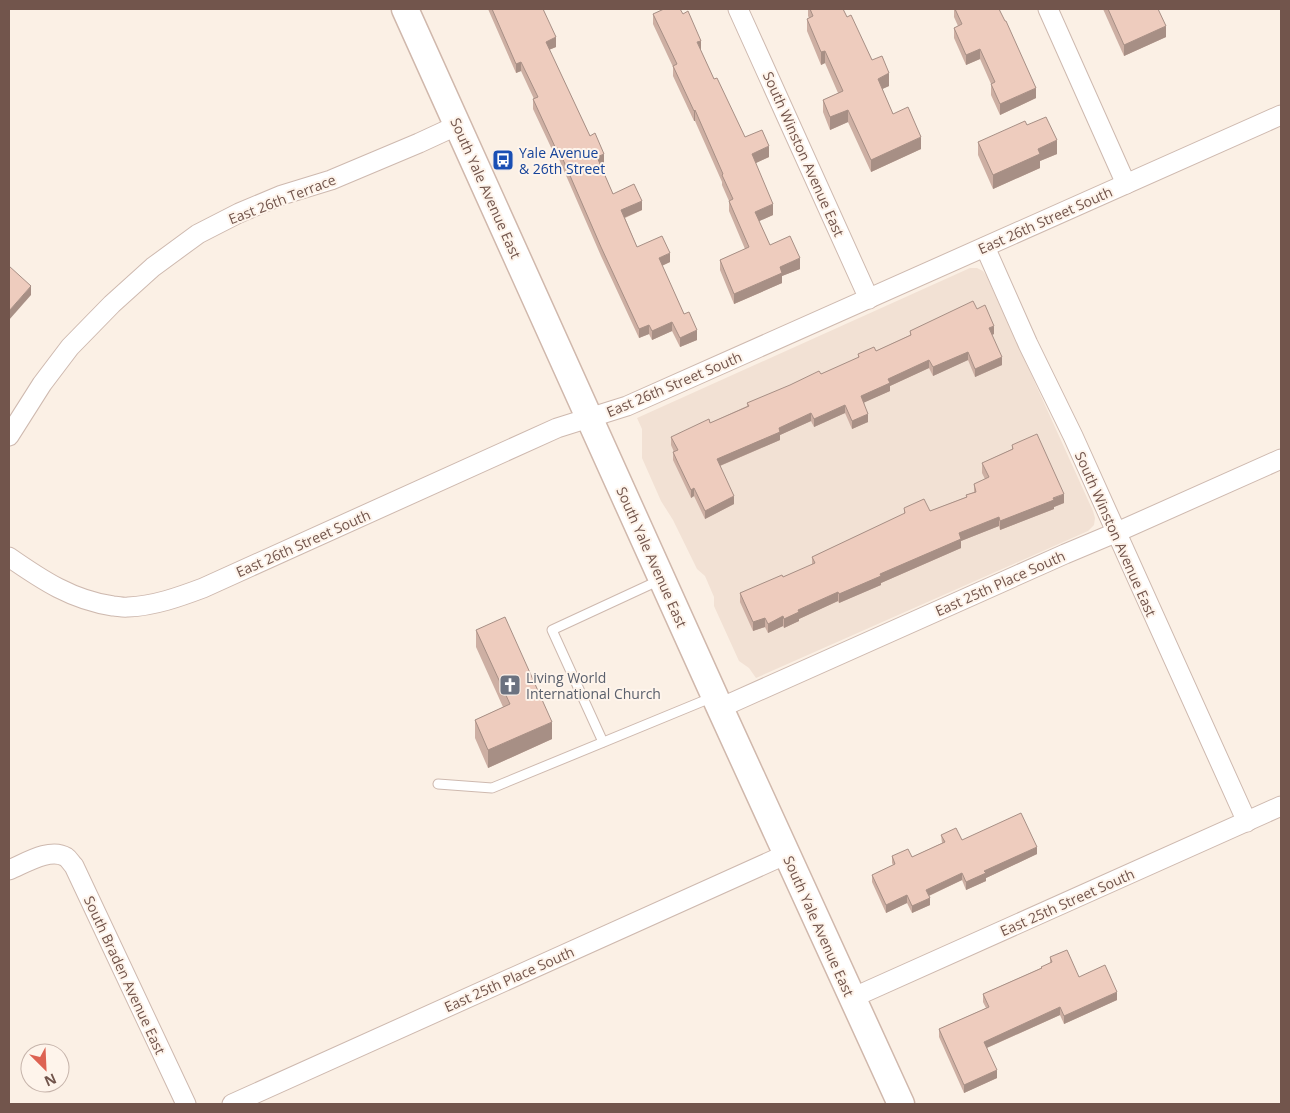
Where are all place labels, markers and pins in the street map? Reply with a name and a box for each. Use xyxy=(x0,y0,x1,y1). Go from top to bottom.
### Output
place label: Yale Avenue & 26th Street xyxy=(519,143,605,178)
bus stop icon: Yale Avenue & 26th Street xyxy=(491,148,515,172)
place label: Living World International Church xyxy=(526,668,661,703)
church icon: Living World International Church xyxy=(498,673,522,697)

